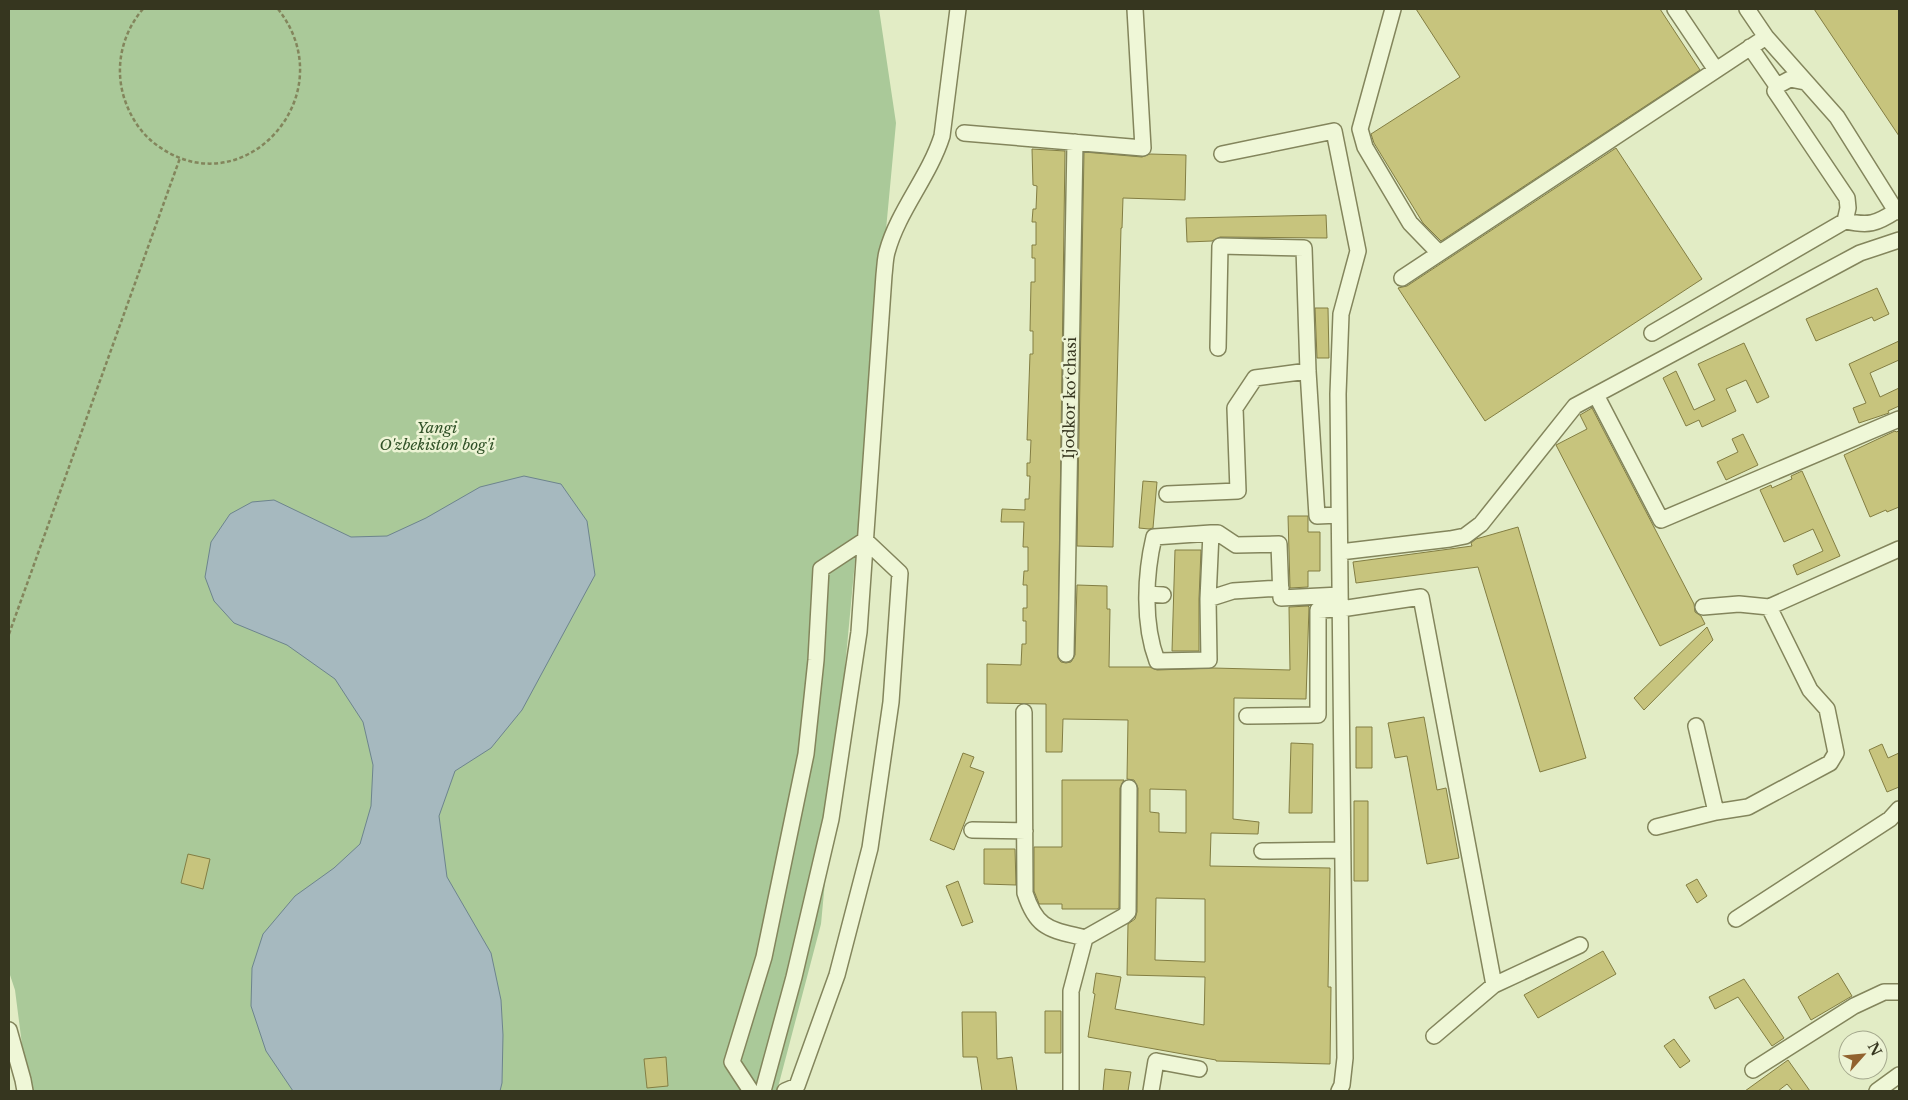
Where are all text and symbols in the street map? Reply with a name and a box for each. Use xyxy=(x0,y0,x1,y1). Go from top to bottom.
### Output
street label: Ijodkor koʻchasi xyxy=(1059,337,1080,459)
park label: Yangi O'zbekiston bog'i xyxy=(380,418,495,454)
north arrow xyxy=(1838,1030,1888,1080)
text: N xyxy=(1864,1039,1886,1059)

